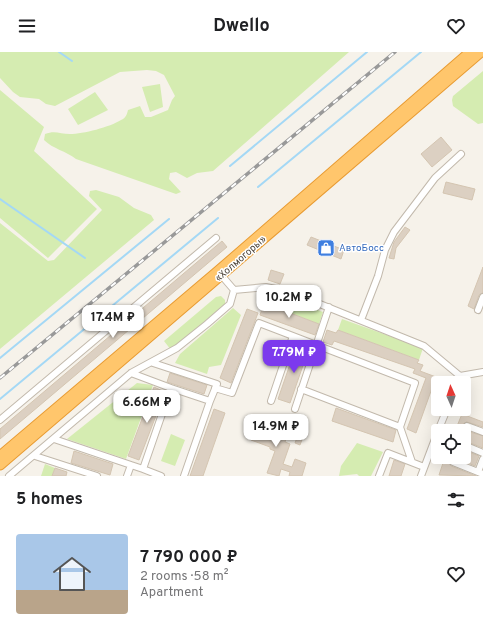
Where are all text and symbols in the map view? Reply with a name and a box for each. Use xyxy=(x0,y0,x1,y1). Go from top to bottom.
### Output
icon: menu xyxy=(16,15,38,37)
text: Dwello xyxy=(213,15,270,38)
icon: heart xyxy=(445,15,467,37)
street label: «Холмогоры» xyxy=(213,233,269,285)
shop icon: АвтоБосс xyxy=(316,238,336,258)
place label: АвтоБосс xyxy=(339,242,384,255)
pin: 10.2M ₽ xyxy=(252,285,326,319)
text: 10.2M ₽ xyxy=(265,290,313,306)
pin: 17.4M ₽ xyxy=(76,305,150,339)
text: 17.4M ₽ xyxy=(91,310,135,326)
pin: 7.79M ₽ xyxy=(257,340,331,374)
text: 7.79M ₽ xyxy=(272,345,316,361)
north arrow xyxy=(431,376,471,416)
map controls xyxy=(431,376,471,464)
pin: 6.66M ₽ xyxy=(110,390,184,424)
text: 6.66M ₽ xyxy=(122,395,172,411)
pin: 14.9M ₽ xyxy=(239,414,313,448)
text: 14.9M ₽ xyxy=(252,419,300,435)
button: locate xyxy=(431,424,471,464)
text: 5 homes xyxy=(16,489,83,511)
icon: filters xyxy=(445,489,467,511)
text: 7 790 000 ₽ xyxy=(140,547,238,569)
icon: home xyxy=(48,550,96,598)
icon: heart xyxy=(445,563,467,585)
text: 2 rooms · 58 m² xyxy=(140,569,228,585)
text: Apartment xyxy=(140,585,203,601)

